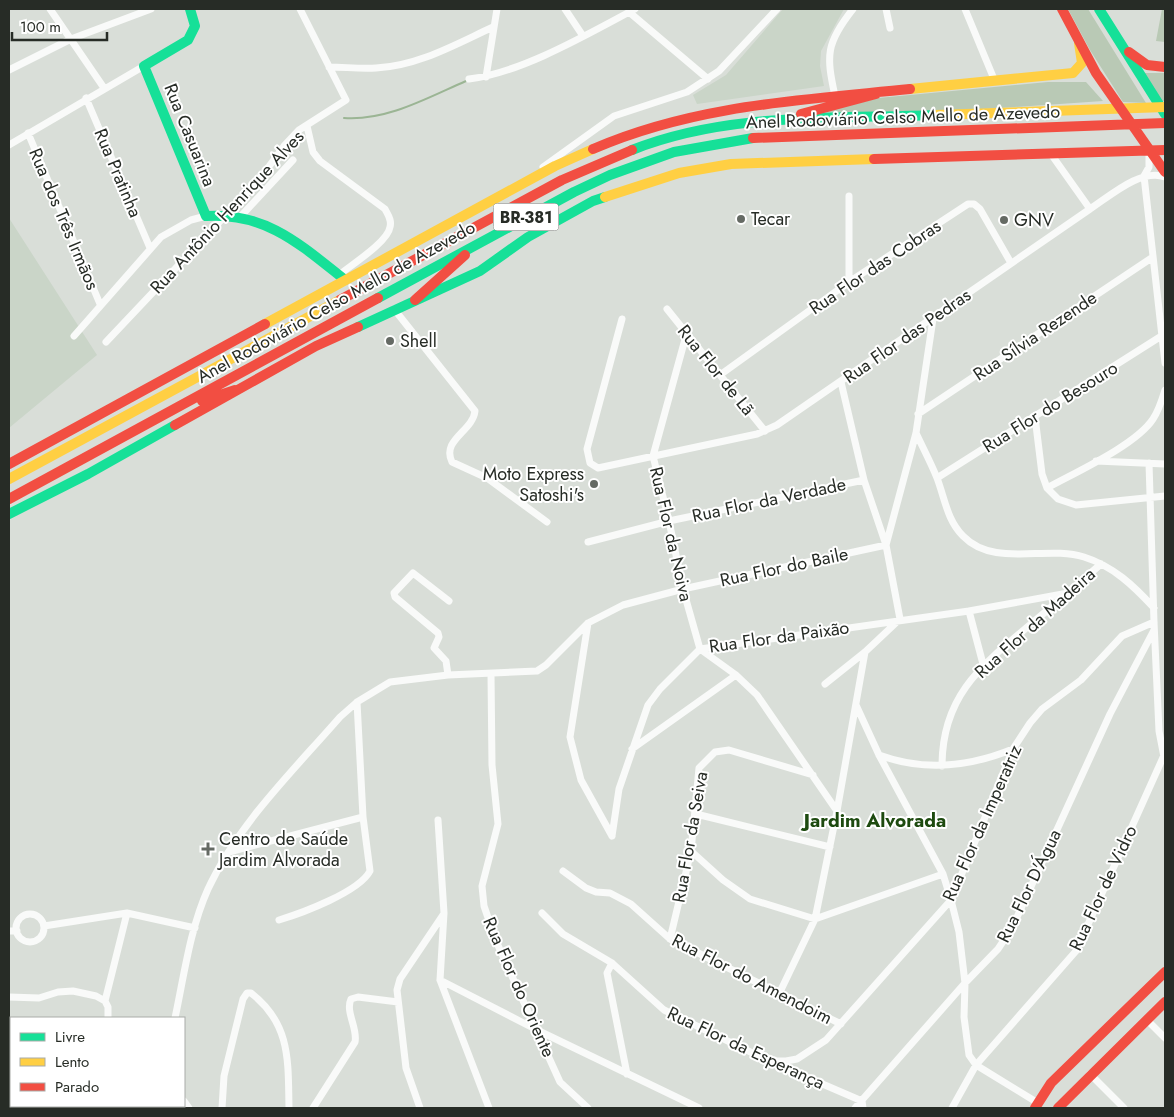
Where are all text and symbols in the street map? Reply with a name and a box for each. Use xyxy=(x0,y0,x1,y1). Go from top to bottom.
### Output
scale bar xyxy=(12,10,108,42)
text: 100 m xyxy=(20,16,61,38)
street label: Rua Casuarina xyxy=(158,80,222,190)
street label: Anel Rodoviário Celso Mello de Azevedo xyxy=(745,99,1061,135)
street label: Rua Pratinha xyxy=(88,124,148,222)
street label: Rua Antônio Henrique Alves xyxy=(144,124,310,300)
street label: Rua dos Três Irmãos xyxy=(22,144,106,294)
road number: BR-381 xyxy=(494,203,558,230)
place label: Tecar xyxy=(751,206,791,232)
place label: GNV xyxy=(1014,207,1054,233)
marker: Tecar xyxy=(735,213,747,225)
street label: Rua Flor das Cobras xyxy=(804,213,946,321)
street label: Anel Rodoviário Celso Mello de Azevedo xyxy=(192,214,480,390)
marker: GNV xyxy=(998,214,1010,226)
street label: Rua Flor das Pedras xyxy=(838,282,976,390)
street label: Rua Sílvia Rezende xyxy=(968,285,1102,387)
street label: Rua Flor de Lã xyxy=(671,319,761,421)
place label: Shell xyxy=(400,328,437,354)
marker: Shell xyxy=(384,335,396,347)
street label: Rua Flor do Besouro xyxy=(977,355,1123,459)
place label: Moto Express Satoshi's xyxy=(483,461,584,508)
street label: Rua Flor da Noiva xyxy=(643,464,699,604)
street label: Rua Flor da Verdade xyxy=(690,471,848,529)
marker: Moto Express Satoshi's xyxy=(588,478,600,490)
street label: Rua Flor do Baile xyxy=(718,541,850,593)
street label: Rua Flor da Madeira xyxy=(969,562,1101,684)
street label: Rua Flor da Paixão xyxy=(707,614,851,660)
street label: Rua Flor da Imperatriz xyxy=(936,740,1028,905)
street label: Rua Flor da Seiva xyxy=(666,769,714,905)
district label: Jardim Alvorada xyxy=(800,807,946,834)
street label: Rua Flor de Vidro xyxy=(1063,821,1144,955)
street label: Rua Flor D'Água xyxy=(990,825,1068,947)
place label: Centro de Saúde Jardim Alvorada xyxy=(217,826,348,873)
marker: Centro de Saúde Jardim Alvorada xyxy=(201,842,215,856)
street label: Rua Flor do Oriente xyxy=(476,913,562,1061)
street label: Rua Flor do Amendoim xyxy=(667,927,837,1031)
street label: Rua Flor da Esperança xyxy=(663,1000,829,1096)
legend xyxy=(10,1017,185,1107)
text: Livre xyxy=(55,1026,85,1048)
text: Lento xyxy=(55,1051,89,1073)
text: Parado xyxy=(55,1076,99,1098)

